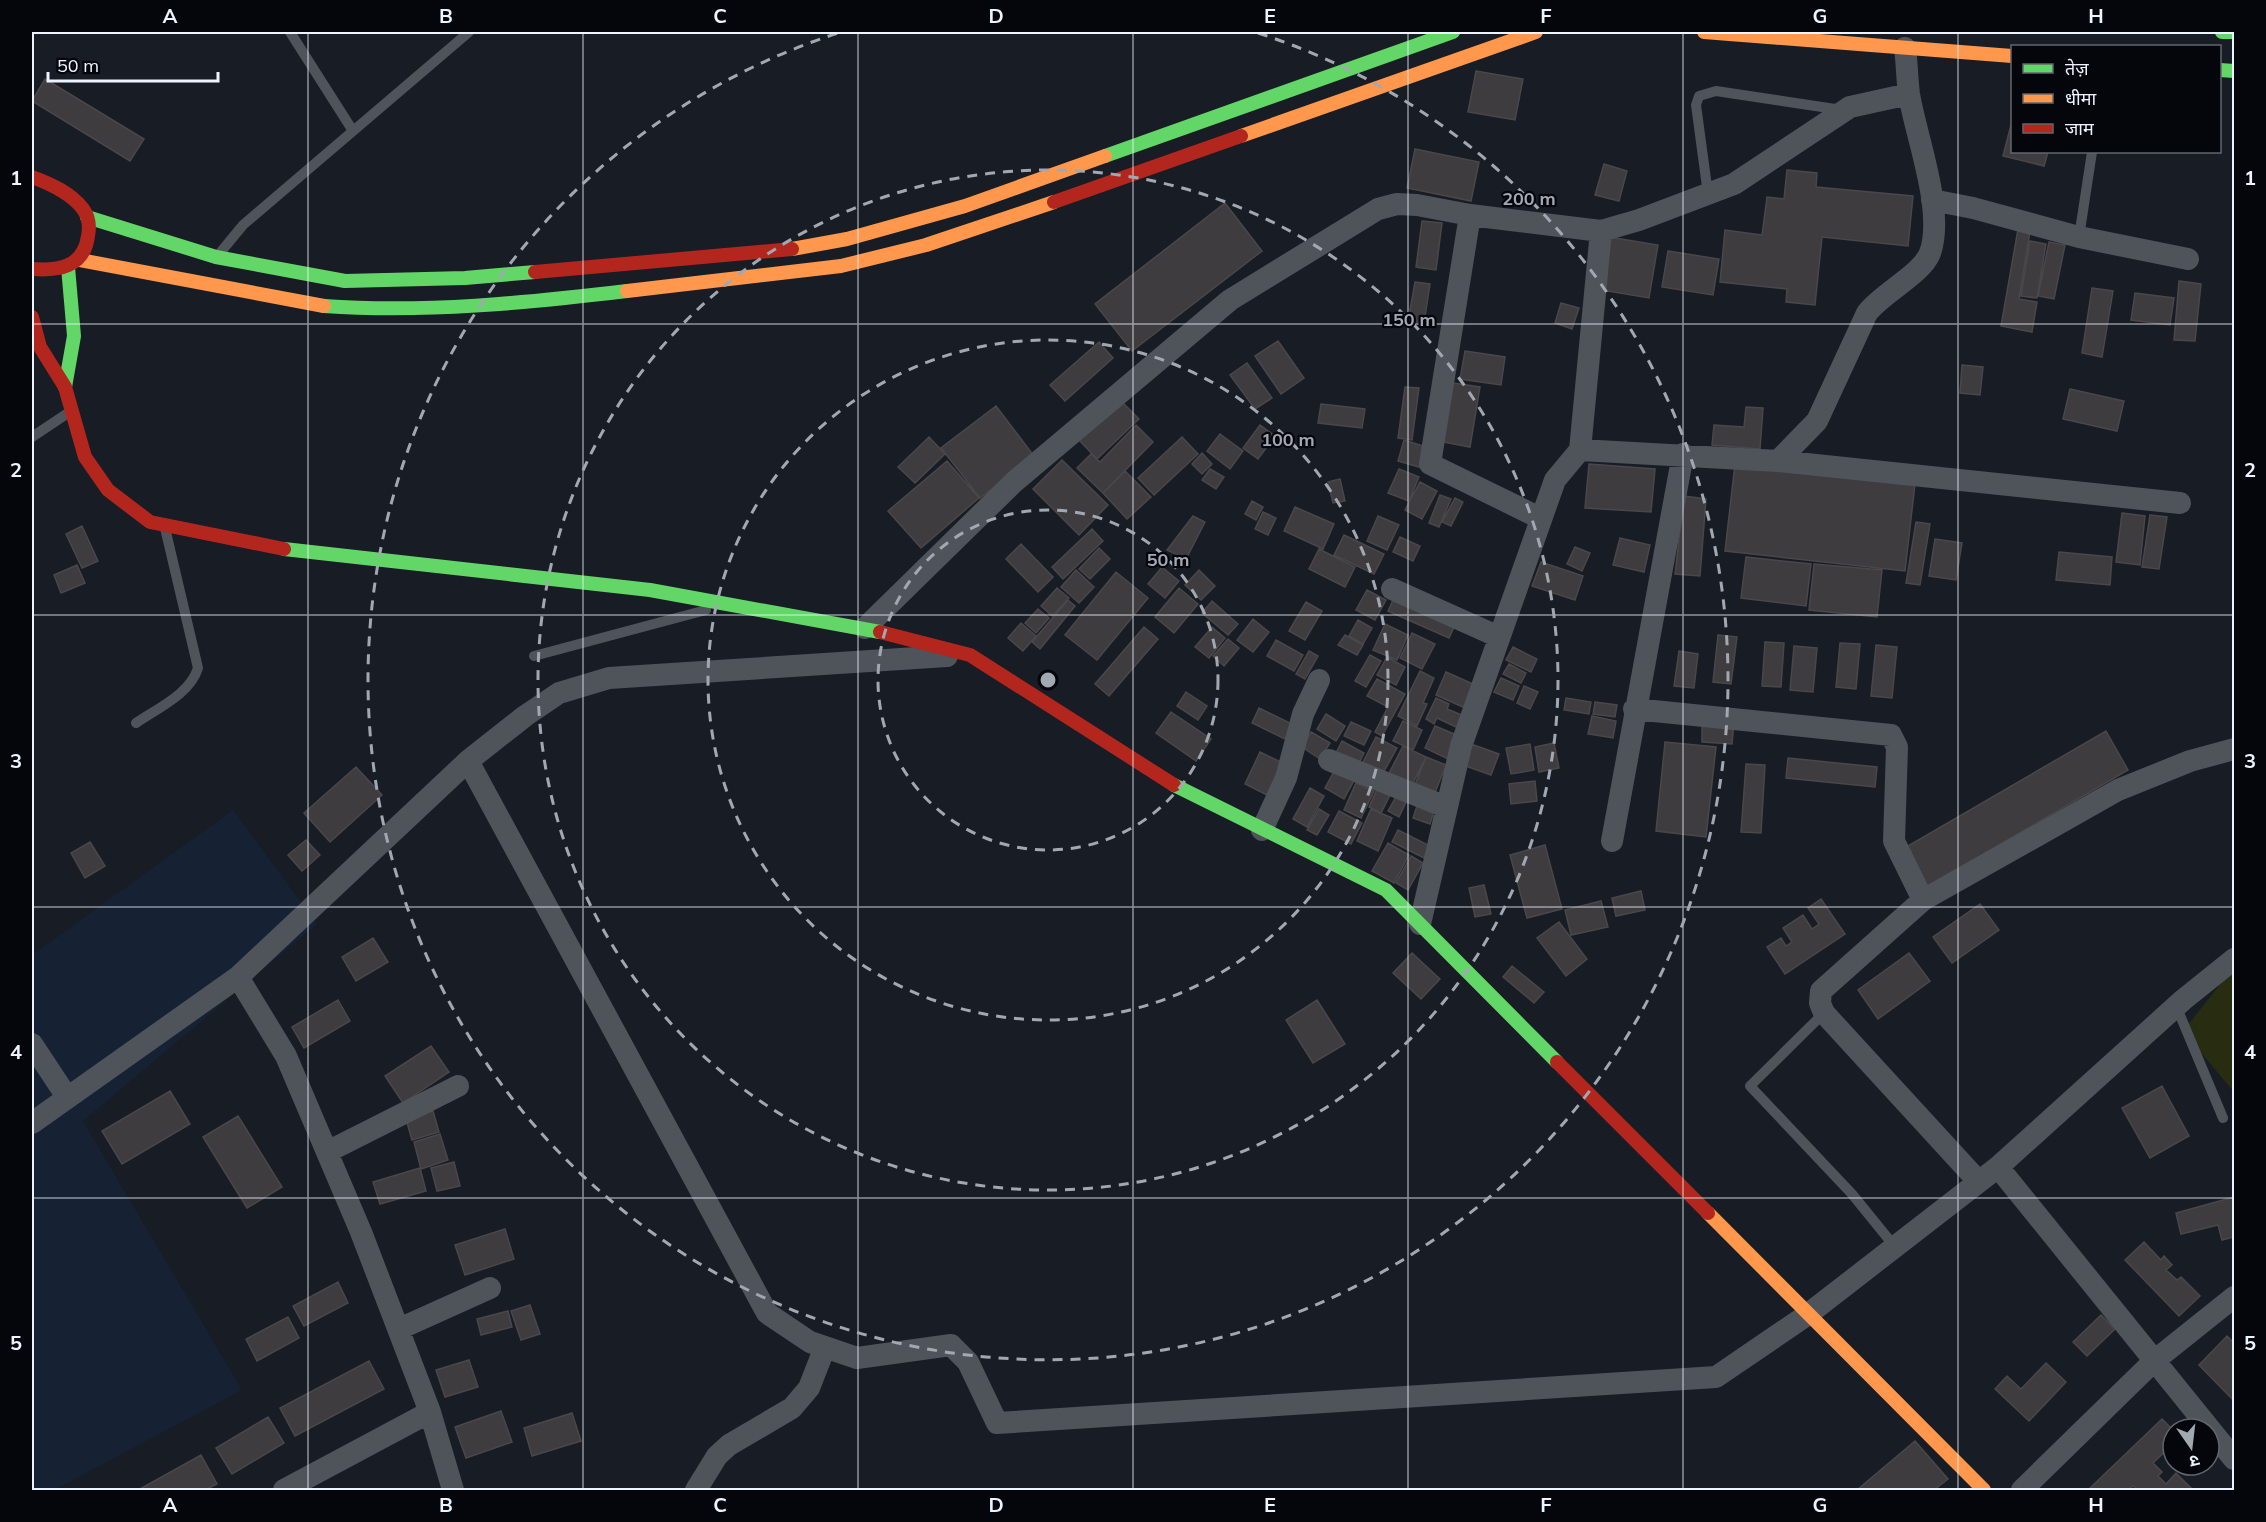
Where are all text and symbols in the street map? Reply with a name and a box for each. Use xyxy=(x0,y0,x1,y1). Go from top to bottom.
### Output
text: A xyxy=(163,3,178,28)
text: B xyxy=(439,3,453,28)
text: C xyxy=(713,3,727,28)
text: D xyxy=(988,3,1004,28)
text: E xyxy=(1264,3,1276,28)
text: F xyxy=(1540,3,1552,28)
text: G xyxy=(1813,3,1827,28)
text: H xyxy=(2088,3,2104,28)
scale bar xyxy=(48,45,218,83)
legend xyxy=(2011,45,2221,153)
text: 50 m xyxy=(57,54,99,77)
text: तेज़ xyxy=(2065,57,2089,80)
text: धीमा xyxy=(2065,87,2096,110)
text: जाम xyxy=(2065,117,2095,140)
text: 1 xyxy=(10,165,22,190)
text: 1 xyxy=(2244,165,2256,190)
text: 200 m xyxy=(1502,187,1556,210)
text: 150 m xyxy=(1382,308,1436,331)
text: 100 m xyxy=(1261,428,1315,451)
text: 2 xyxy=(10,457,22,482)
text: 2 xyxy=(2244,457,2256,482)
text: 50 m xyxy=(1147,548,1189,571)
centre of rings xyxy=(1038,670,1058,690)
text: 3 xyxy=(10,748,22,773)
text: 3 xyxy=(2244,748,2256,773)
text: 4 xyxy=(10,1039,22,1064)
text: 4 xyxy=(2244,1039,2256,1064)
text: 5 xyxy=(10,1330,22,1355)
text: 5 xyxy=(2244,1330,2256,1355)
north arrow xyxy=(2161,1417,2221,1477)
text: उ xyxy=(2187,1451,2202,1473)
text: A xyxy=(163,1492,178,1517)
text: B xyxy=(439,1492,453,1517)
text: C xyxy=(713,1492,727,1517)
text: D xyxy=(988,1492,1004,1517)
text: E xyxy=(1264,1492,1276,1517)
text: F xyxy=(1540,1492,1552,1517)
text: G xyxy=(1813,1492,1827,1517)
text: H xyxy=(2088,1492,2104,1517)

